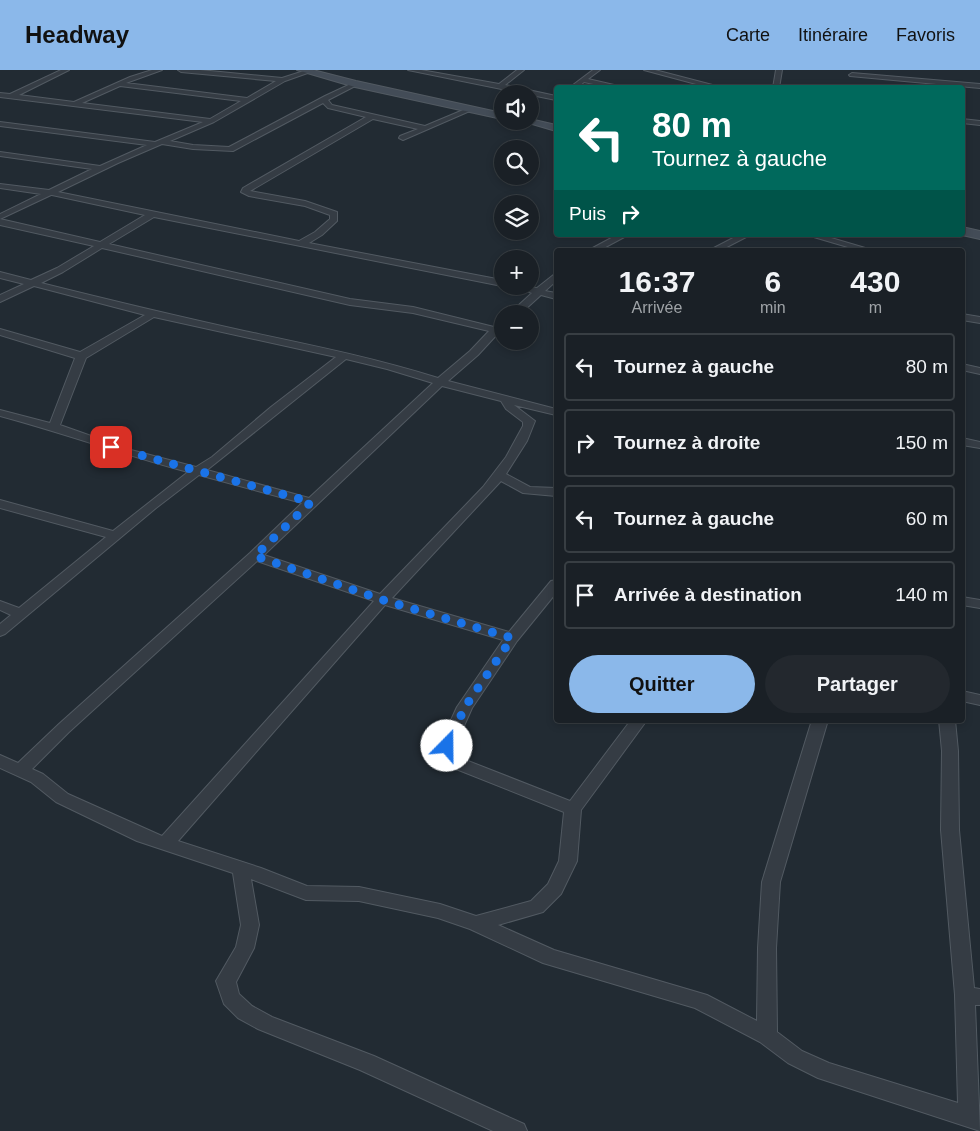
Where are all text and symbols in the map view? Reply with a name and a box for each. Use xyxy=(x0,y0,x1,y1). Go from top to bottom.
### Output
text: Headway xyxy=(25,21,129,48)
text: Carte xyxy=(726,25,770,45)
text: Itinéraire xyxy=(798,25,868,45)
text: Favoris xyxy=(896,25,955,45)
map controls xyxy=(494,85,539,350)
button: sound xyxy=(494,85,539,130)
icon: left xyxy=(569,105,634,170)
text: 80 m xyxy=(652,105,732,144)
button: search xyxy=(494,140,539,185)
text: Tournez à gauche xyxy=(652,146,827,171)
button: layers xyxy=(494,195,539,240)
icon: right xyxy=(616,200,644,228)
text: Puis xyxy=(569,203,606,224)
button: + xyxy=(494,250,539,295)
text: 16:37 xyxy=(619,265,695,298)
text: 6 xyxy=(764,265,781,298)
text: 430 xyxy=(850,265,900,298)
text: Arrivée xyxy=(632,299,682,316)
text: min xyxy=(760,299,786,316)
text: m xyxy=(869,299,882,316)
button: − xyxy=(494,305,539,350)
icon: left xyxy=(571,353,599,381)
text: Tournez à gauche xyxy=(614,356,774,377)
text: 80 m xyxy=(906,356,948,377)
pin xyxy=(90,426,132,468)
icon: right xyxy=(571,429,599,457)
text: Tournez à droite xyxy=(614,432,760,453)
text: 150 m xyxy=(895,432,948,453)
icon: arrive xyxy=(97,433,125,461)
icon: left xyxy=(571,505,599,533)
text: Tournez à gauche xyxy=(614,508,774,529)
text: 60 m xyxy=(906,508,948,529)
icon: arrive xyxy=(571,581,599,609)
text: Arrivée à destination xyxy=(614,584,802,605)
text: 140 m xyxy=(895,584,948,605)
button: Quitter xyxy=(569,655,755,713)
button: Partager xyxy=(765,655,950,713)
position arrow xyxy=(420,719,472,771)

